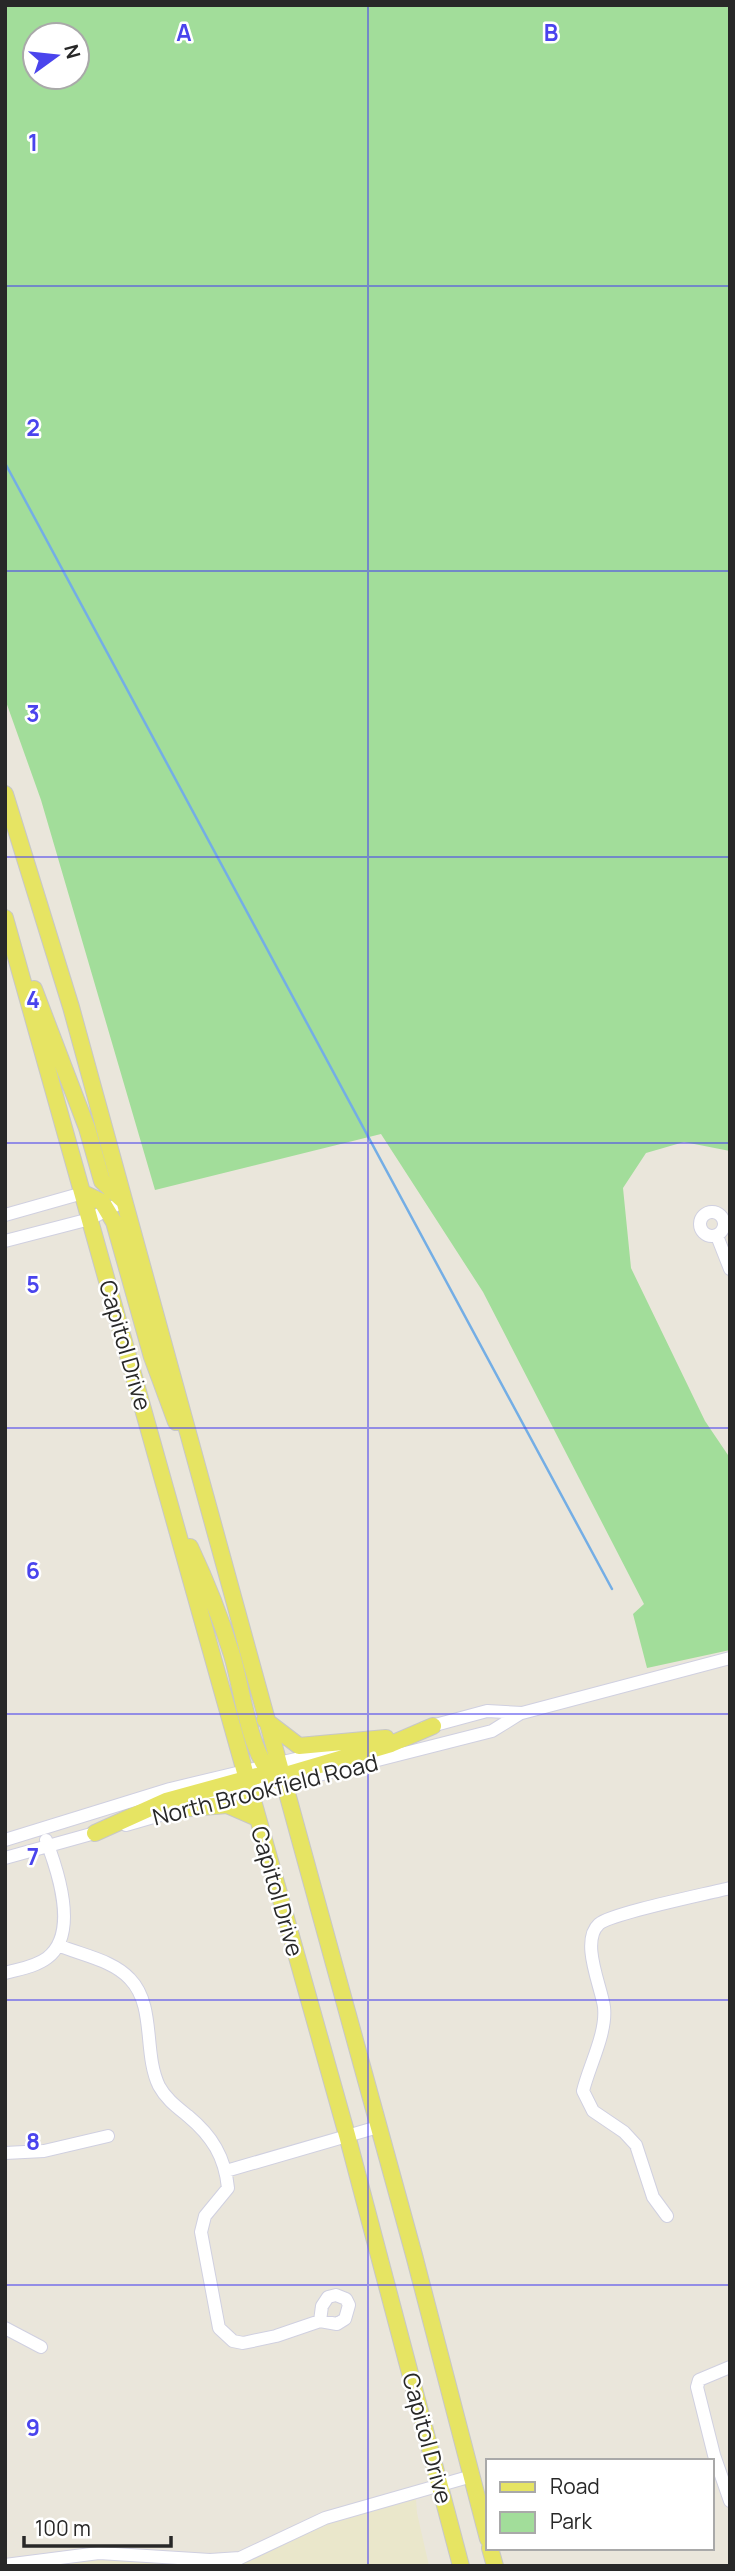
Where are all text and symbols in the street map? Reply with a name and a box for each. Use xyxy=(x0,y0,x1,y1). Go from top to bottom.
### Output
text: A xyxy=(176,16,192,48)
text: B xyxy=(544,16,558,48)
north arrow xyxy=(21,21,91,91)
text: N xyxy=(58,42,87,62)
text: 1 xyxy=(28,126,38,158)
text: 2 xyxy=(26,411,40,443)
text: 3 xyxy=(26,697,40,729)
text: 4 xyxy=(26,983,40,1015)
text: 5 xyxy=(26,1268,40,1300)
street label: Capitol Drive xyxy=(92,1276,160,1414)
text: 6 xyxy=(26,1554,40,1586)
street label: North Brookfield Road xyxy=(149,1745,381,1833)
street label: Capitol Drive xyxy=(244,1822,312,1960)
text: 7 xyxy=(27,1840,39,1872)
text: 8 xyxy=(26,2125,40,2157)
street label: Capitol Drive xyxy=(395,2369,461,2507)
text: 9 xyxy=(26,2411,40,2443)
legend xyxy=(486,2459,714,2550)
text: Road xyxy=(550,2472,600,2500)
scale bar xyxy=(24,2504,172,2548)
text: Park xyxy=(550,2507,592,2535)
text: 100 m xyxy=(35,2514,91,2542)

